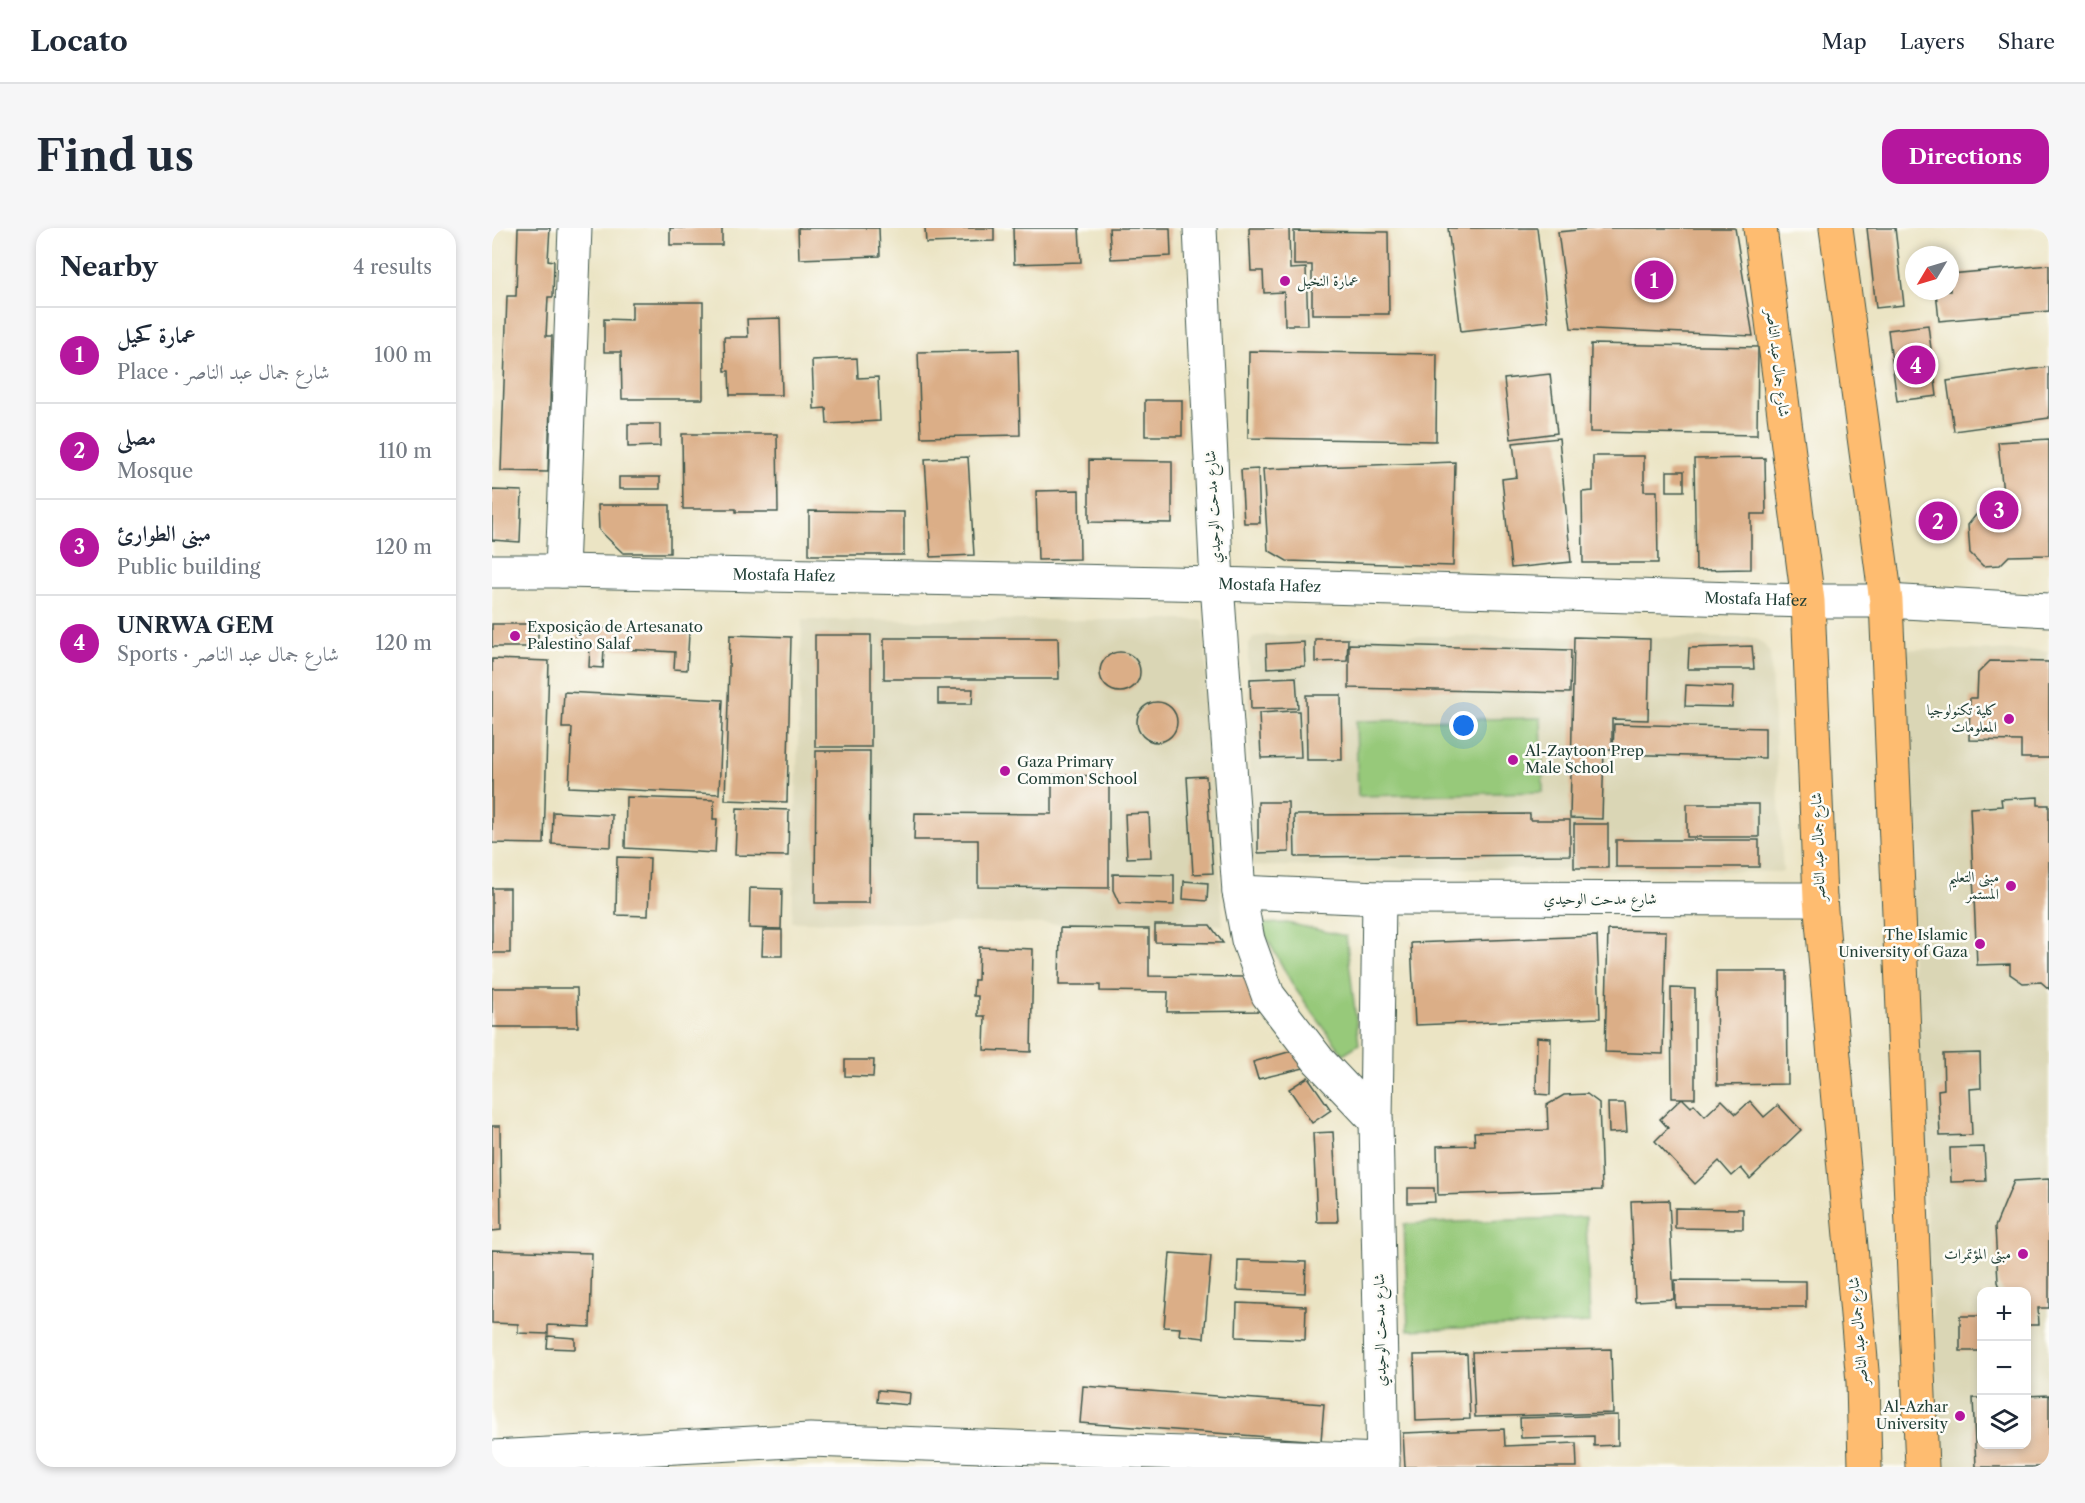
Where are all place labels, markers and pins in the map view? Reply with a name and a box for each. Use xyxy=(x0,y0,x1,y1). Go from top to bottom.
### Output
pin: 1 xyxy=(1634,257,1674,302)
place label: عمارة النخيل xyxy=(1297,271,1359,292)
marker: عمارة النخيل xyxy=(1278,274,1292,288)
pin: 4 xyxy=(1896,342,1936,388)
pin: 3 xyxy=(1980,488,2018,532)
pin: 2 xyxy=(1918,498,1958,544)
place label: Exposição de Artesanato Palestino Salaf xyxy=(527,617,703,653)
marker: Exposição de Artesanato Palestino Salaf xyxy=(508,629,522,643)
place label: كلية تكنولوجيا المعلومات xyxy=(1927,700,1997,736)
marker: كلية تكنولوجيا المعلومات xyxy=(2002,712,2016,726)
place label: Al-Zaytoon Prep Male School xyxy=(1524,741,1644,777)
place label: Gaza Primary Common School xyxy=(1017,752,1138,788)
marker: Al-Zaytoon Prep Male School xyxy=(1506,753,1520,767)
marker: Gaza Primary Common School xyxy=(998,764,1012,778)
place label: مبنى التعليم المستمر xyxy=(1948,867,1999,904)
marker: مبنى التعليم المستمر xyxy=(2004,879,2018,893)
place label: The Islamic University of Gaza xyxy=(1838,925,1968,961)
marker: The Islamic University of Gaza xyxy=(1973,937,1987,951)
place label: مبنى المؤتمرات xyxy=(1944,1244,2011,1265)
marker: مبنى المؤتمرات xyxy=(2016,1247,2030,1261)
place label: Al-Azhar University xyxy=(1876,1397,1949,1433)
marker: Al-Azhar University xyxy=(1953,1409,1967,1423)

